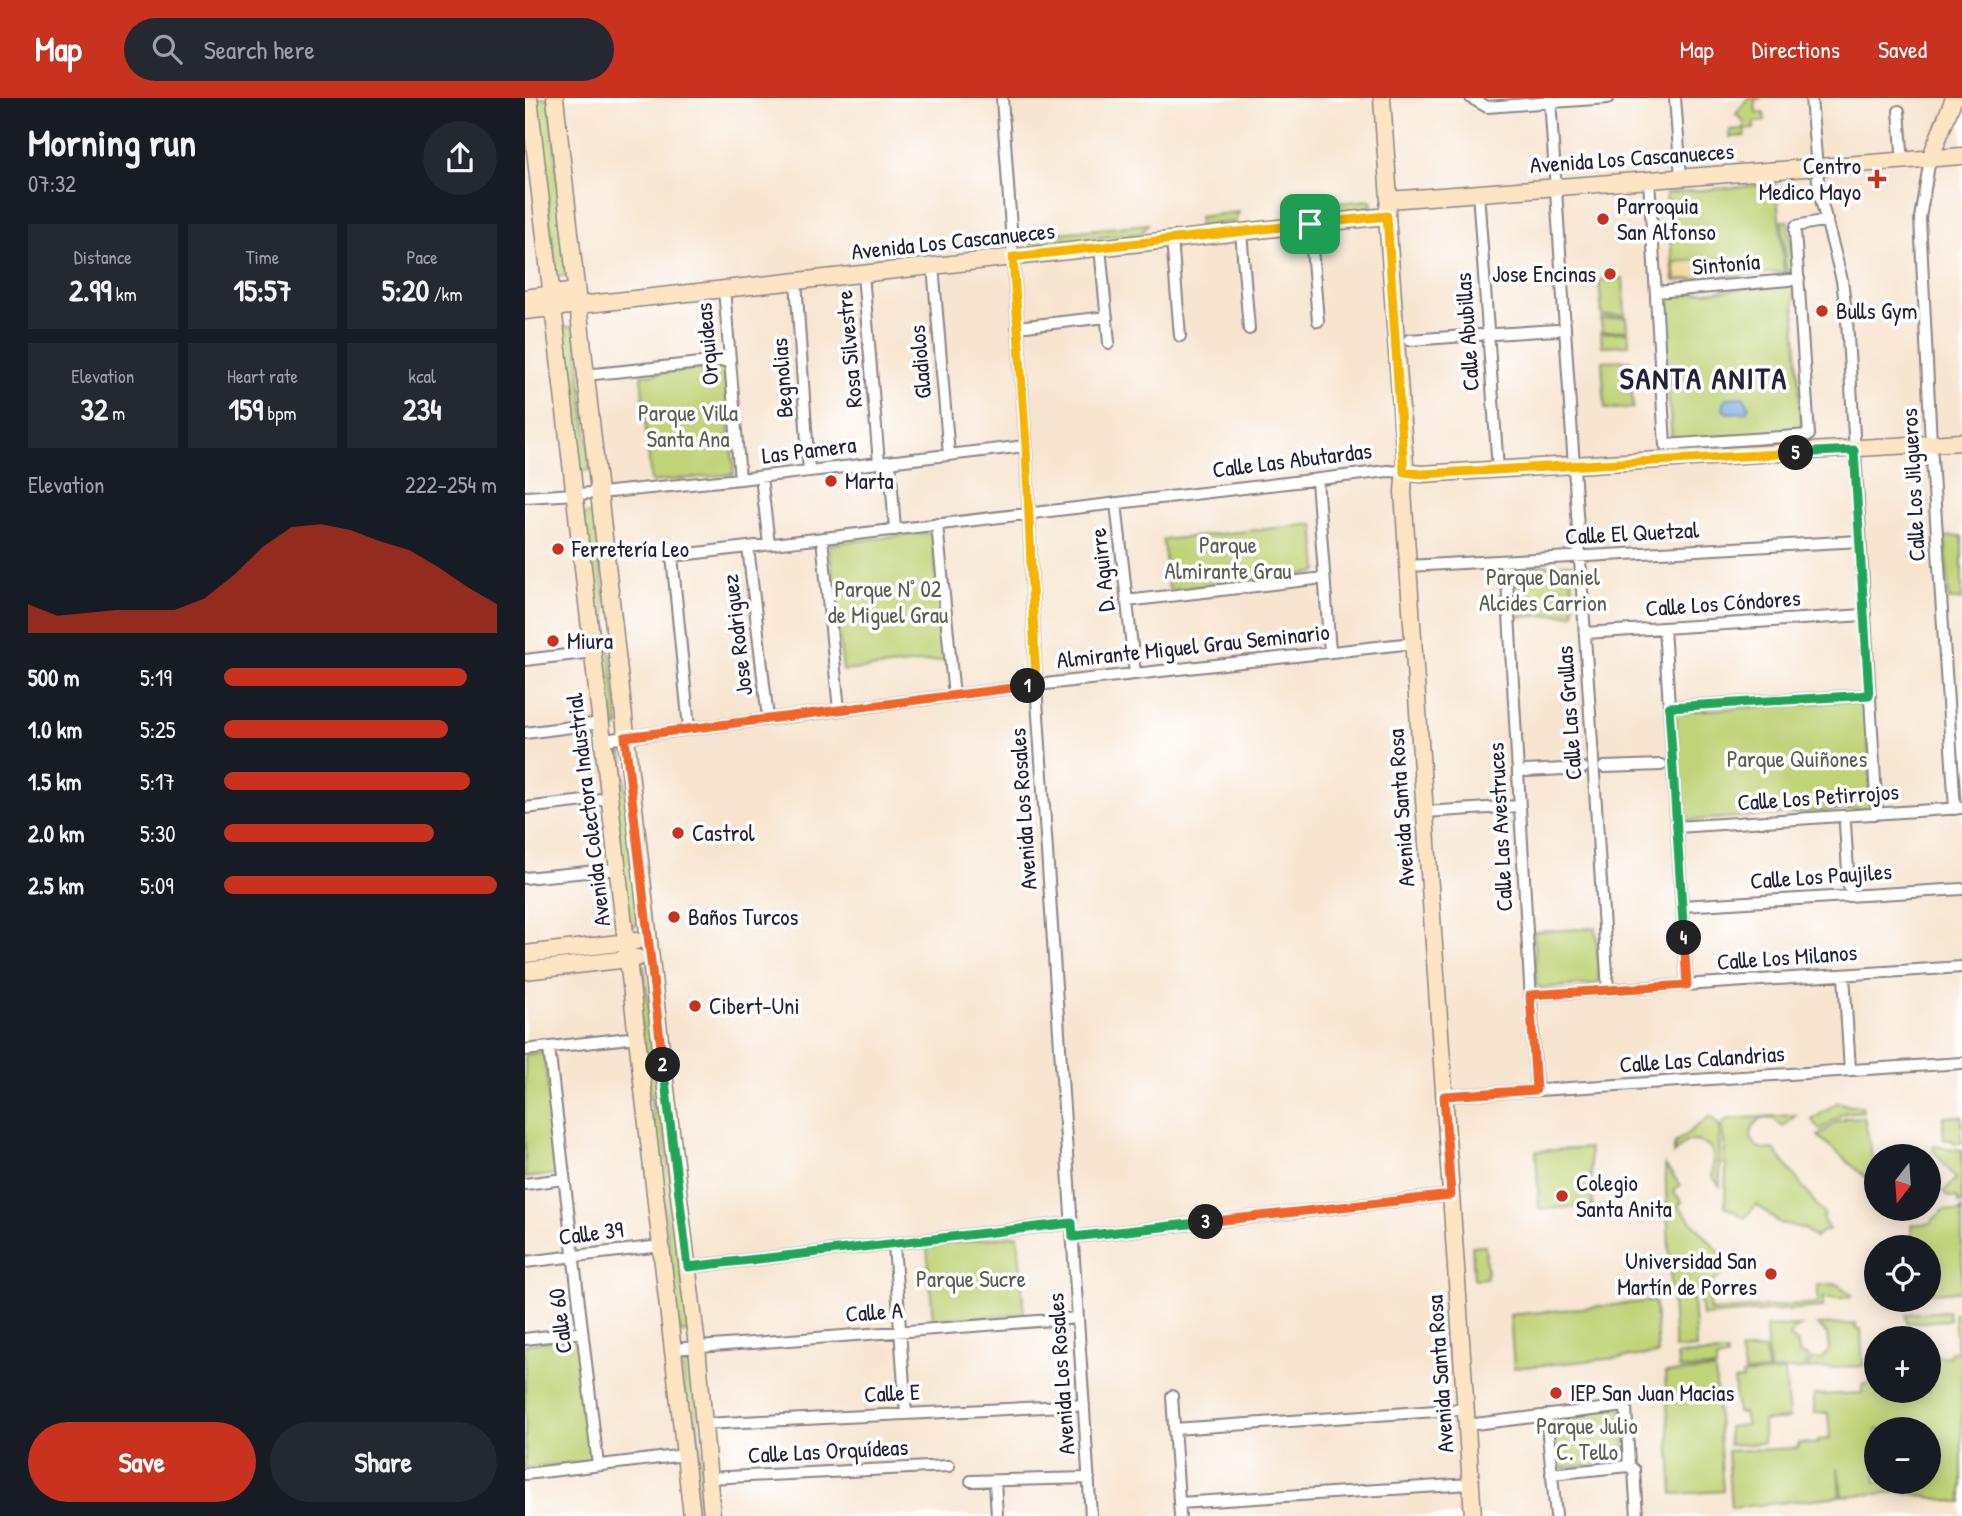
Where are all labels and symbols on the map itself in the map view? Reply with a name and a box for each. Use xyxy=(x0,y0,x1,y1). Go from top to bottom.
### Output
street label: Avenida Los Cascanueces xyxy=(1529,135,1735,180)
place label: Centro Medico Mayo xyxy=(1759,150,1861,207)
marker: Centro Medico Mayo xyxy=(1867,169,1887,189)
place label: Parroquia San Alfonso xyxy=(1617,190,1716,247)
pin xyxy=(1280,194,1340,254)
marker: Parroquia San Alfonso xyxy=(1595,211,1611,227)
street label: Avenida Los Cascanueces xyxy=(850,214,1056,267)
street label: Sintonía xyxy=(1691,245,1761,282)
place label: Jose Encinas xyxy=(1492,258,1596,289)
marker: Jose Encinas xyxy=(1602,266,1618,282)
street label: Calle Abubillas xyxy=(1447,272,1486,392)
street label: Rosa Silvestre xyxy=(828,289,869,409)
place label: Bulls Gym xyxy=(1836,295,1917,326)
street label: Orquideas xyxy=(687,301,726,387)
marker: Bulls Gym xyxy=(1814,303,1830,319)
street label: Gladiolos xyxy=(901,324,938,400)
street label: Begnolias xyxy=(763,337,800,419)
district label: SANTA ANITA xyxy=(1620,358,1788,398)
park label: Parque Villa Santa Ana xyxy=(638,397,738,454)
street label: Calle Los Jilgueros xyxy=(1893,408,1932,562)
street label: Las Pamera xyxy=(760,428,858,471)
street label: Calle Las Abutardas xyxy=(1211,434,1373,485)
pin: 5 xyxy=(1779,436,1813,470)
place label: Marta xyxy=(845,465,893,496)
marker: Marta xyxy=(823,473,839,489)
street label: Calle El Quetzal xyxy=(1564,513,1700,551)
street label: D. Aguirre xyxy=(1082,527,1121,613)
park label: Parque Almirante Grau xyxy=(1165,529,1291,586)
place label: Ferretería Leo xyxy=(571,533,689,564)
marker: Ferretería Leo xyxy=(550,541,566,557)
park label: Parque Daniel Alcides Carrion xyxy=(1479,561,1607,618)
street label: Jose Rodriguez xyxy=(714,572,759,698)
park label: Parque N° 02 de Miguel Grau xyxy=(828,573,948,630)
street label: Calle Los Cóndores xyxy=(1644,582,1802,623)
street label: Almirante Miguel Grau Seminario xyxy=(1055,616,1331,675)
place label: Miura xyxy=(567,625,613,656)
marker: Miura xyxy=(545,633,561,649)
street label: Calle Las Grullas xyxy=(1548,645,1589,781)
pin: 1 xyxy=(1011,668,1045,704)
street label: Avenida Colectora Industrial xyxy=(558,691,617,928)
street label: Avenida Los Rosales xyxy=(1001,727,1044,891)
street label: Avenida Santa Rosa xyxy=(1380,728,1421,888)
street label: Calle Las Avestruces xyxy=(1480,742,1519,912)
park label: Parque Quiñones xyxy=(1727,743,1867,774)
street label: Calle Los Petirrojos xyxy=(1736,775,1900,818)
place label: Castrol xyxy=(692,817,756,848)
marker: Castrol xyxy=(670,825,686,841)
street label: Calle Los Paujiles xyxy=(1749,855,1893,896)
place label: Baños Turcos xyxy=(688,901,798,932)
marker: Baños Turcos xyxy=(666,909,682,925)
pin: 4 xyxy=(1667,920,1701,956)
street label: Calle Los Milanos xyxy=(1716,936,1858,977)
place label: Cibert-Uni xyxy=(709,990,800,1021)
marker: Cibert-Uni xyxy=(687,998,703,1014)
street label: Calle Las Calandrias xyxy=(1618,1037,1786,1080)
pin: 2 xyxy=(645,1048,681,1082)
north arrow xyxy=(1864,1144,1941,1222)
place label: Colegio Santa Anita xyxy=(1576,1167,1672,1224)
marker: Colegio Santa Anita xyxy=(1554,1188,1570,1204)
pin: 3 xyxy=(1189,1204,1223,1240)
street label: Calle 39 xyxy=(557,1213,625,1252)
place label: Universidad San Martín de Porres xyxy=(1617,1245,1757,1302)
park label: Parque Sucre xyxy=(916,1263,1026,1294)
marker: Universidad San Martín de Porres xyxy=(1763,1266,1779,1282)
street label: Calle 60 xyxy=(540,1287,579,1355)
street label: Avenida Los Rosales xyxy=(1039,1292,1082,1456)
street label: Calle A xyxy=(844,1294,904,1329)
street label: Avenida Santa Rosa xyxy=(1419,1294,1460,1454)
street label: Calle E xyxy=(863,1376,921,1409)
place label: IEP San Juan Macias xyxy=(1570,1377,1734,1408)
marker: IEP San Juan Macias xyxy=(1548,1385,1564,1401)
park label: Parque Julio C. Tello xyxy=(1536,1410,1638,1467)
street label: Calle Las Orquídeas xyxy=(747,1431,909,1470)

